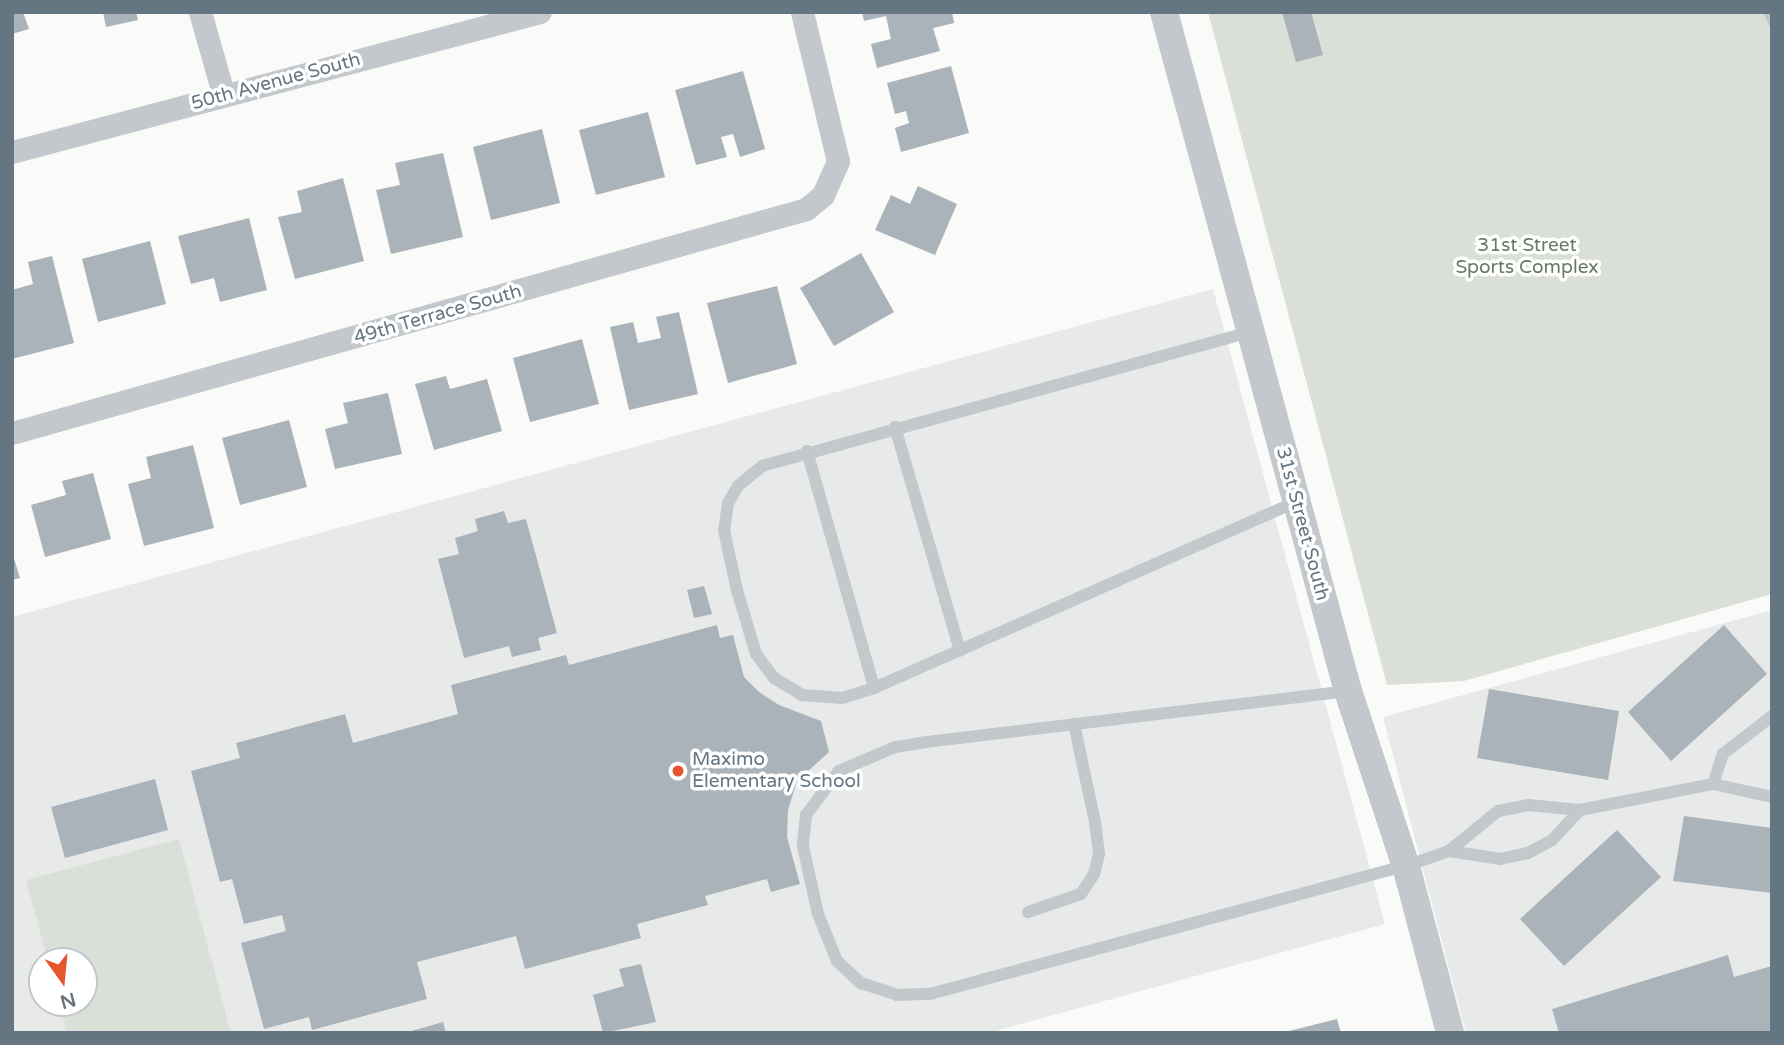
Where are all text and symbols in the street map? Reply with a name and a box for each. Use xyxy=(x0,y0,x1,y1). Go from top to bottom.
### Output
street label: 50th Avenue South xyxy=(189,48,363,116)
park label: 31st Street Sports Complex xyxy=(1455,235,1599,279)
street label: 49th Terrace South xyxy=(352,280,524,350)
street label: 31st Street South xyxy=(1271,445,1333,603)
place label: Maximo Elementary School xyxy=(692,749,861,793)
marker: Maximo Elementary School xyxy=(670,763,686,779)
north arrow xyxy=(28,947,98,1017)
text: N xyxy=(58,988,78,1013)

